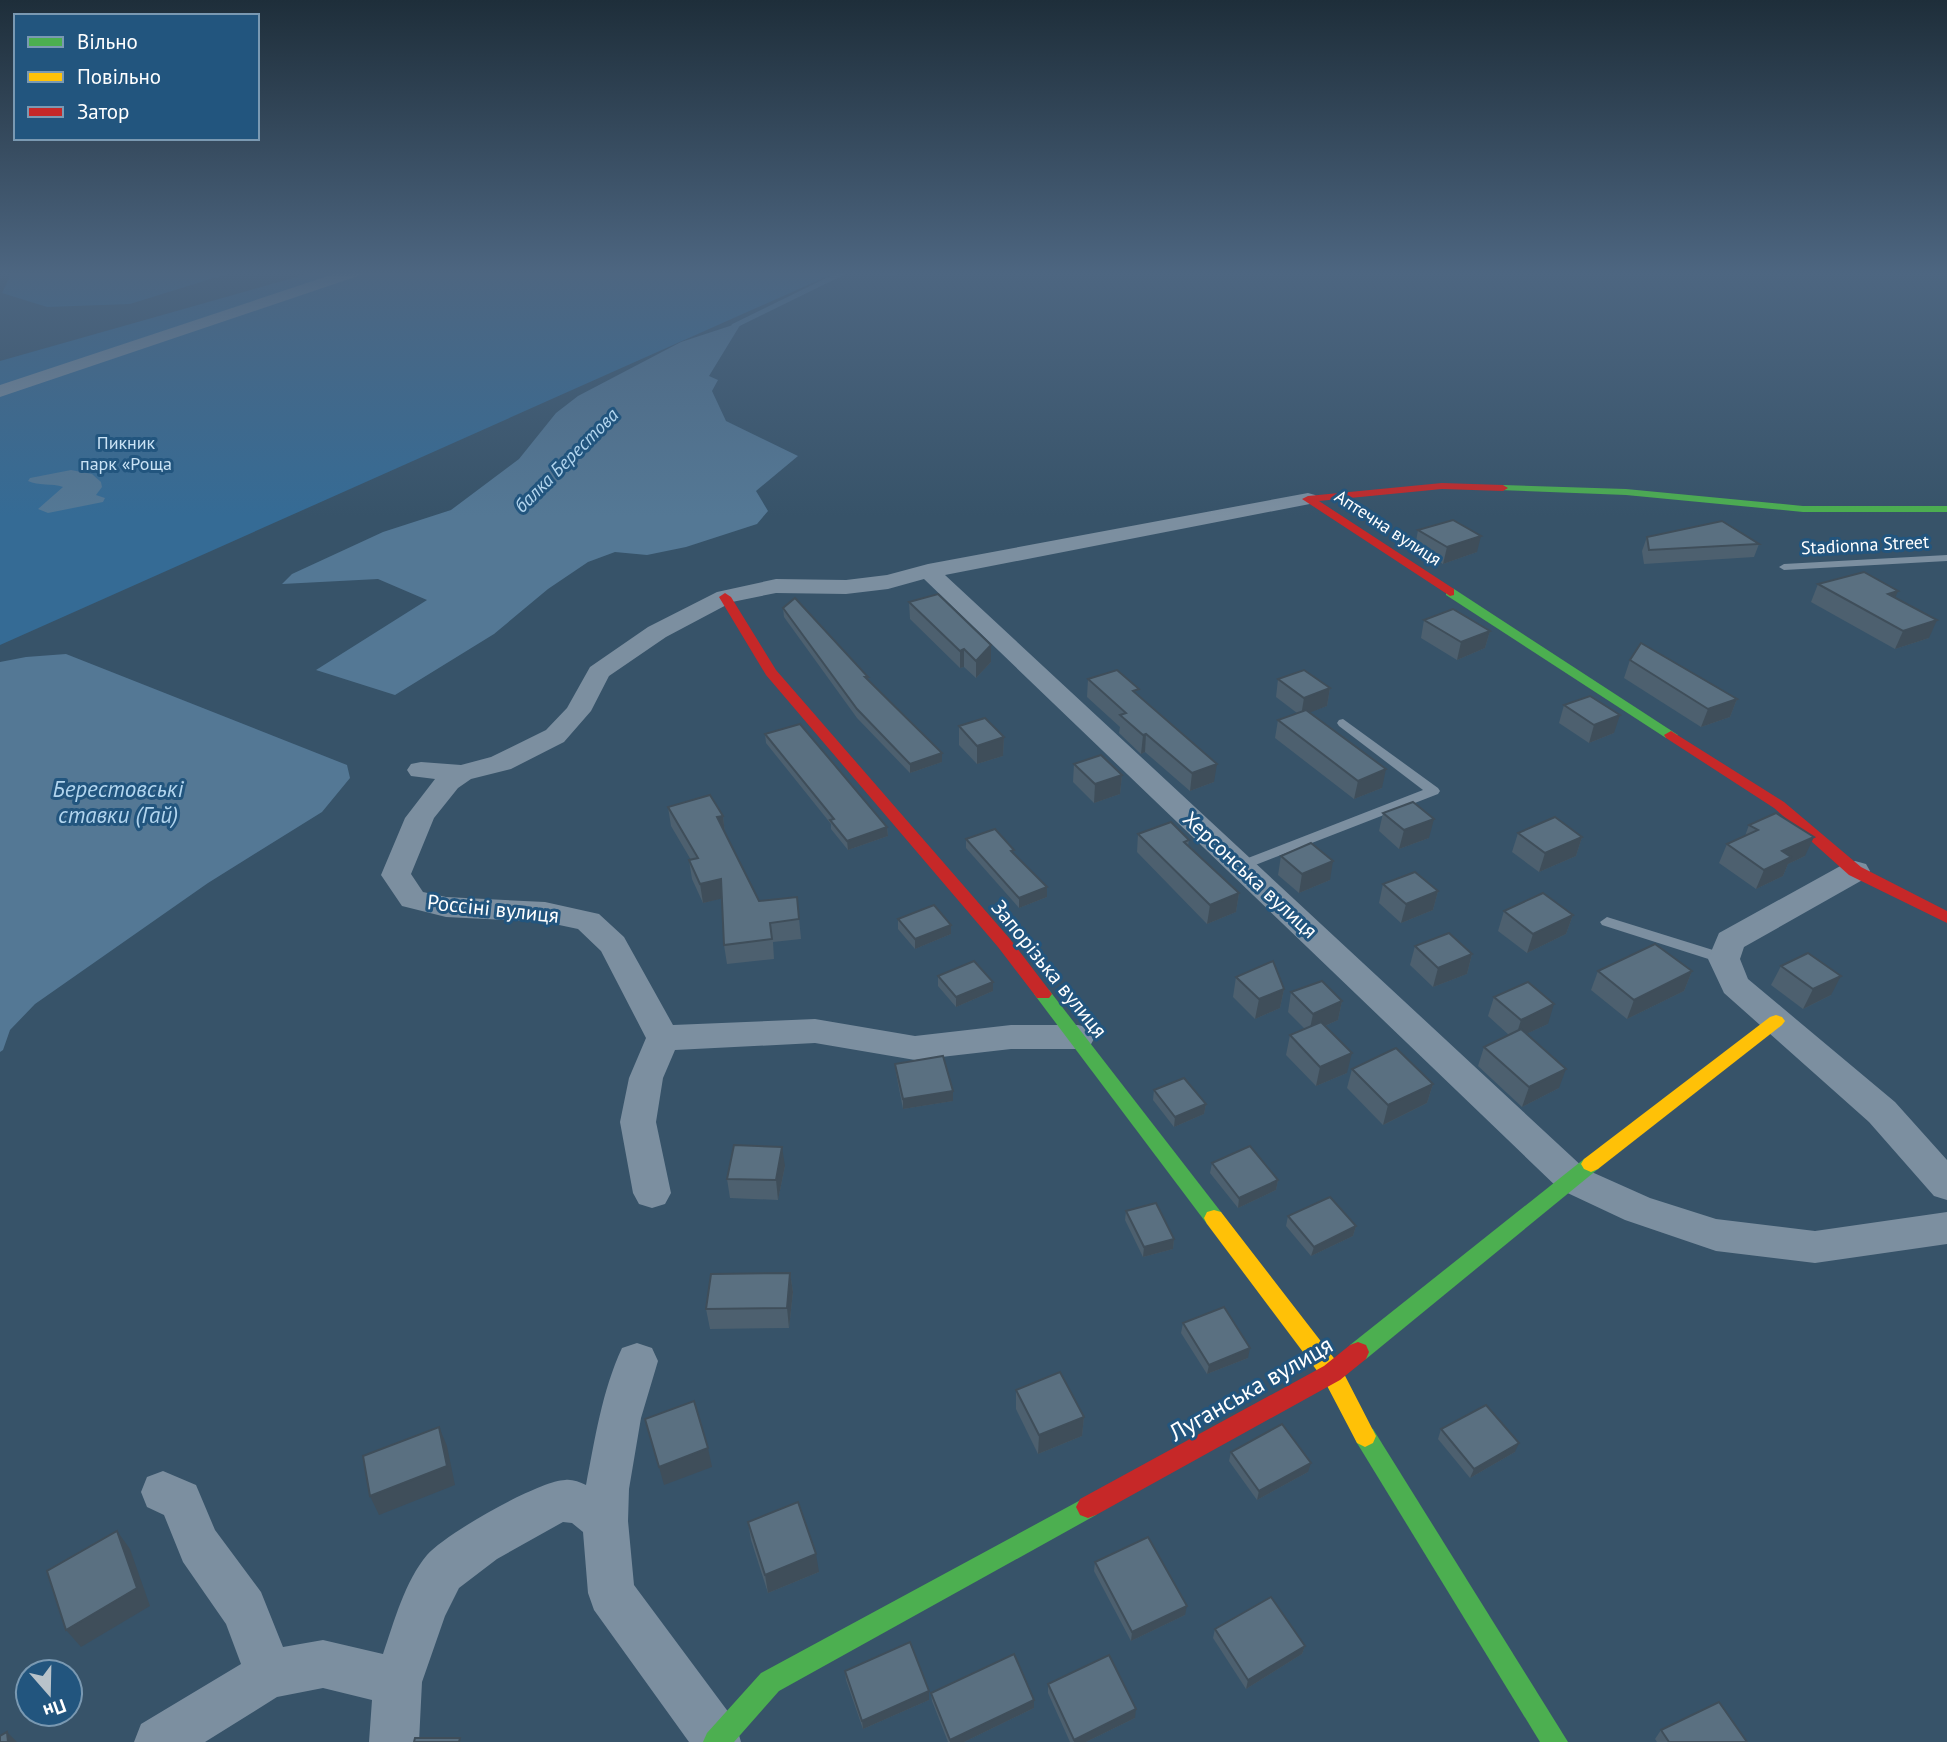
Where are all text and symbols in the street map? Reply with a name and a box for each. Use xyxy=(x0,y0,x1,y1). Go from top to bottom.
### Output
legend xyxy=(14,14,259,140)
text: Вільно xyxy=(77,28,138,55)
text: Повільно xyxy=(77,63,161,90)
text: Затор xyxy=(77,98,129,125)
water label: балка Берестова xyxy=(509,402,624,517)
park label: Пикник парк «Роща xyxy=(80,431,172,475)
street label: Аптечна вулиця xyxy=(1330,484,1446,571)
street label: Stadionna Street xyxy=(1800,530,1930,559)
water label: Берестовські ставки (Гай) xyxy=(53,774,184,829)
street label: Херсонська вулиця xyxy=(1177,805,1323,944)
street label: Россіні вулиця xyxy=(426,888,560,929)
street label: Запорізька вулиця xyxy=(985,894,1113,1043)
street label: Луганська вулиця xyxy=(1162,1329,1338,1449)
north arrow xyxy=(14,1658,84,1728)
text: Пн xyxy=(40,1694,69,1724)

